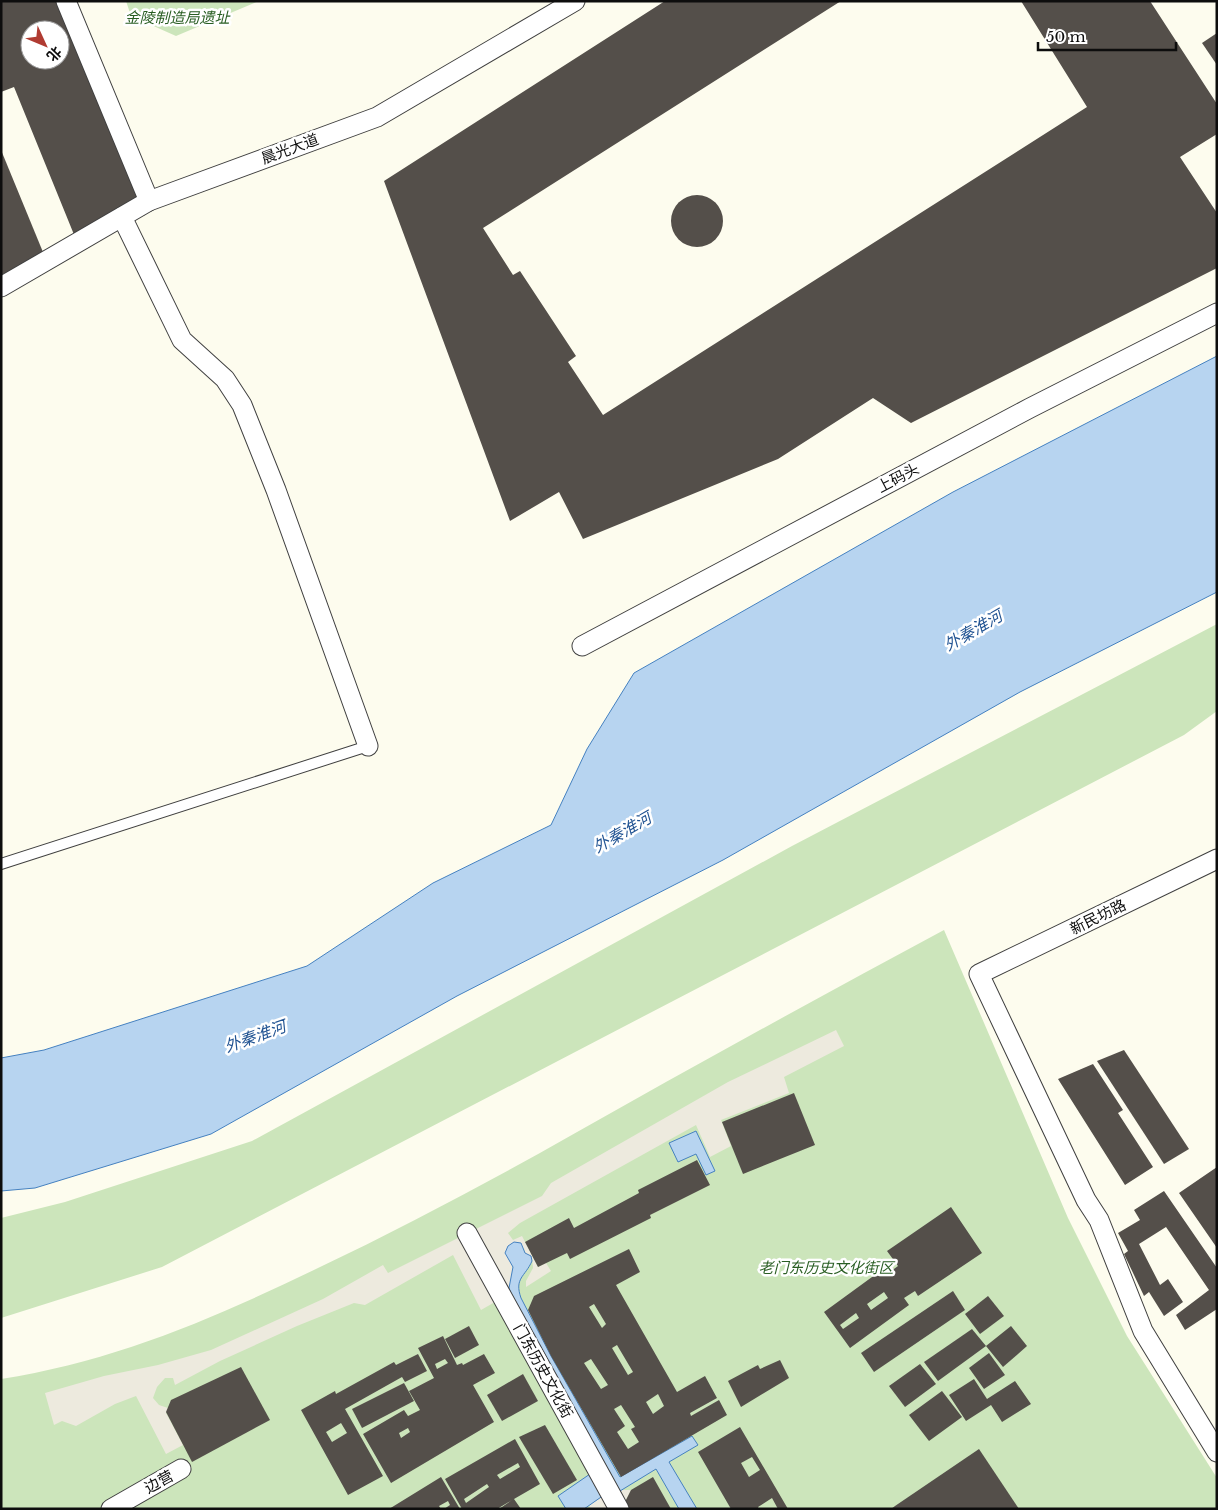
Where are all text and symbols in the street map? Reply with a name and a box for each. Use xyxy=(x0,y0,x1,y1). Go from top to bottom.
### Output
park label: 金陵制造局遗址 xyxy=(124,8,231,27)
north arrow xyxy=(20,20,70,70)
scale bar xyxy=(1038,20,1176,52)
text: 50 m xyxy=(1046,27,1086,46)
text: 北 xyxy=(43,43,66,65)
street label: 晨光大道 xyxy=(258,129,321,168)
street label: 上码头 xyxy=(873,459,922,497)
water label: 外秦淮河 xyxy=(940,604,1008,655)
water label: 外秦淮河 xyxy=(589,806,657,857)
street label: 新民坊路 xyxy=(1067,895,1129,938)
water label: 外秦淮河 xyxy=(222,1015,291,1056)
park label: 老门东历史文化街区 xyxy=(758,1258,895,1277)
street label: 门东历史文化街 xyxy=(510,1320,577,1421)
street label: 边营 xyxy=(141,1466,176,1497)

